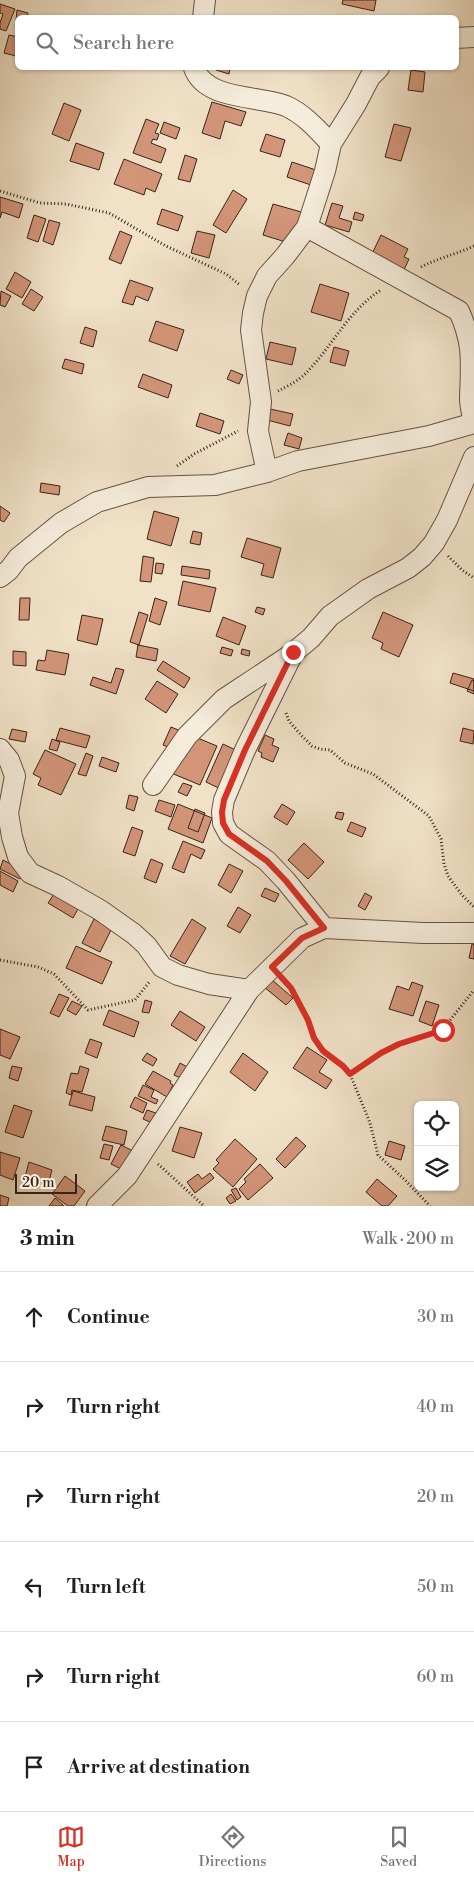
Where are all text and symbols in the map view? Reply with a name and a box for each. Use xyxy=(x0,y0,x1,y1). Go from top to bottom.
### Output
search box xyxy=(15,15,459,70)
icon: search xyxy=(33,29,61,57)
text: Search here xyxy=(73,31,174,55)
route end xyxy=(282,641,305,664)
route start xyxy=(432,1019,455,1042)
map controls xyxy=(414,1101,459,1191)
button: locate xyxy=(414,1101,459,1146)
button: layers xyxy=(414,1146,459,1191)
scale bar xyxy=(15,1171,78,1194)
text: 20 m xyxy=(22,1174,54,1192)
text: 3 min xyxy=(20,1226,75,1252)
text: Walk · 200 m xyxy=(362,1229,454,1249)
icon: ahead xyxy=(20,1303,48,1331)
text: Continue xyxy=(67,1305,150,1329)
text: 30 m xyxy=(417,1307,454,1327)
icon: right xyxy=(20,1393,48,1421)
text: Turn right xyxy=(67,1395,160,1419)
text: 40 m xyxy=(417,1397,454,1417)
icon: right xyxy=(20,1483,48,1511)
text: Turn right xyxy=(67,1485,160,1509)
text: 20 m xyxy=(417,1487,454,1507)
icon: left xyxy=(20,1573,48,1601)
text: Turn left xyxy=(67,1575,146,1599)
text: 50 m xyxy=(417,1577,454,1597)
icon: right xyxy=(20,1663,48,1691)
text: Turn right xyxy=(67,1665,160,1689)
text: 60 m xyxy=(416,1667,454,1687)
icon: arrive xyxy=(20,1753,48,1781)
text: Arrive at destination xyxy=(67,1755,250,1779)
tab: Map xyxy=(57,1823,85,1871)
tab: Directions xyxy=(199,1823,266,1871)
tab: Saved xyxy=(380,1823,417,1871)

